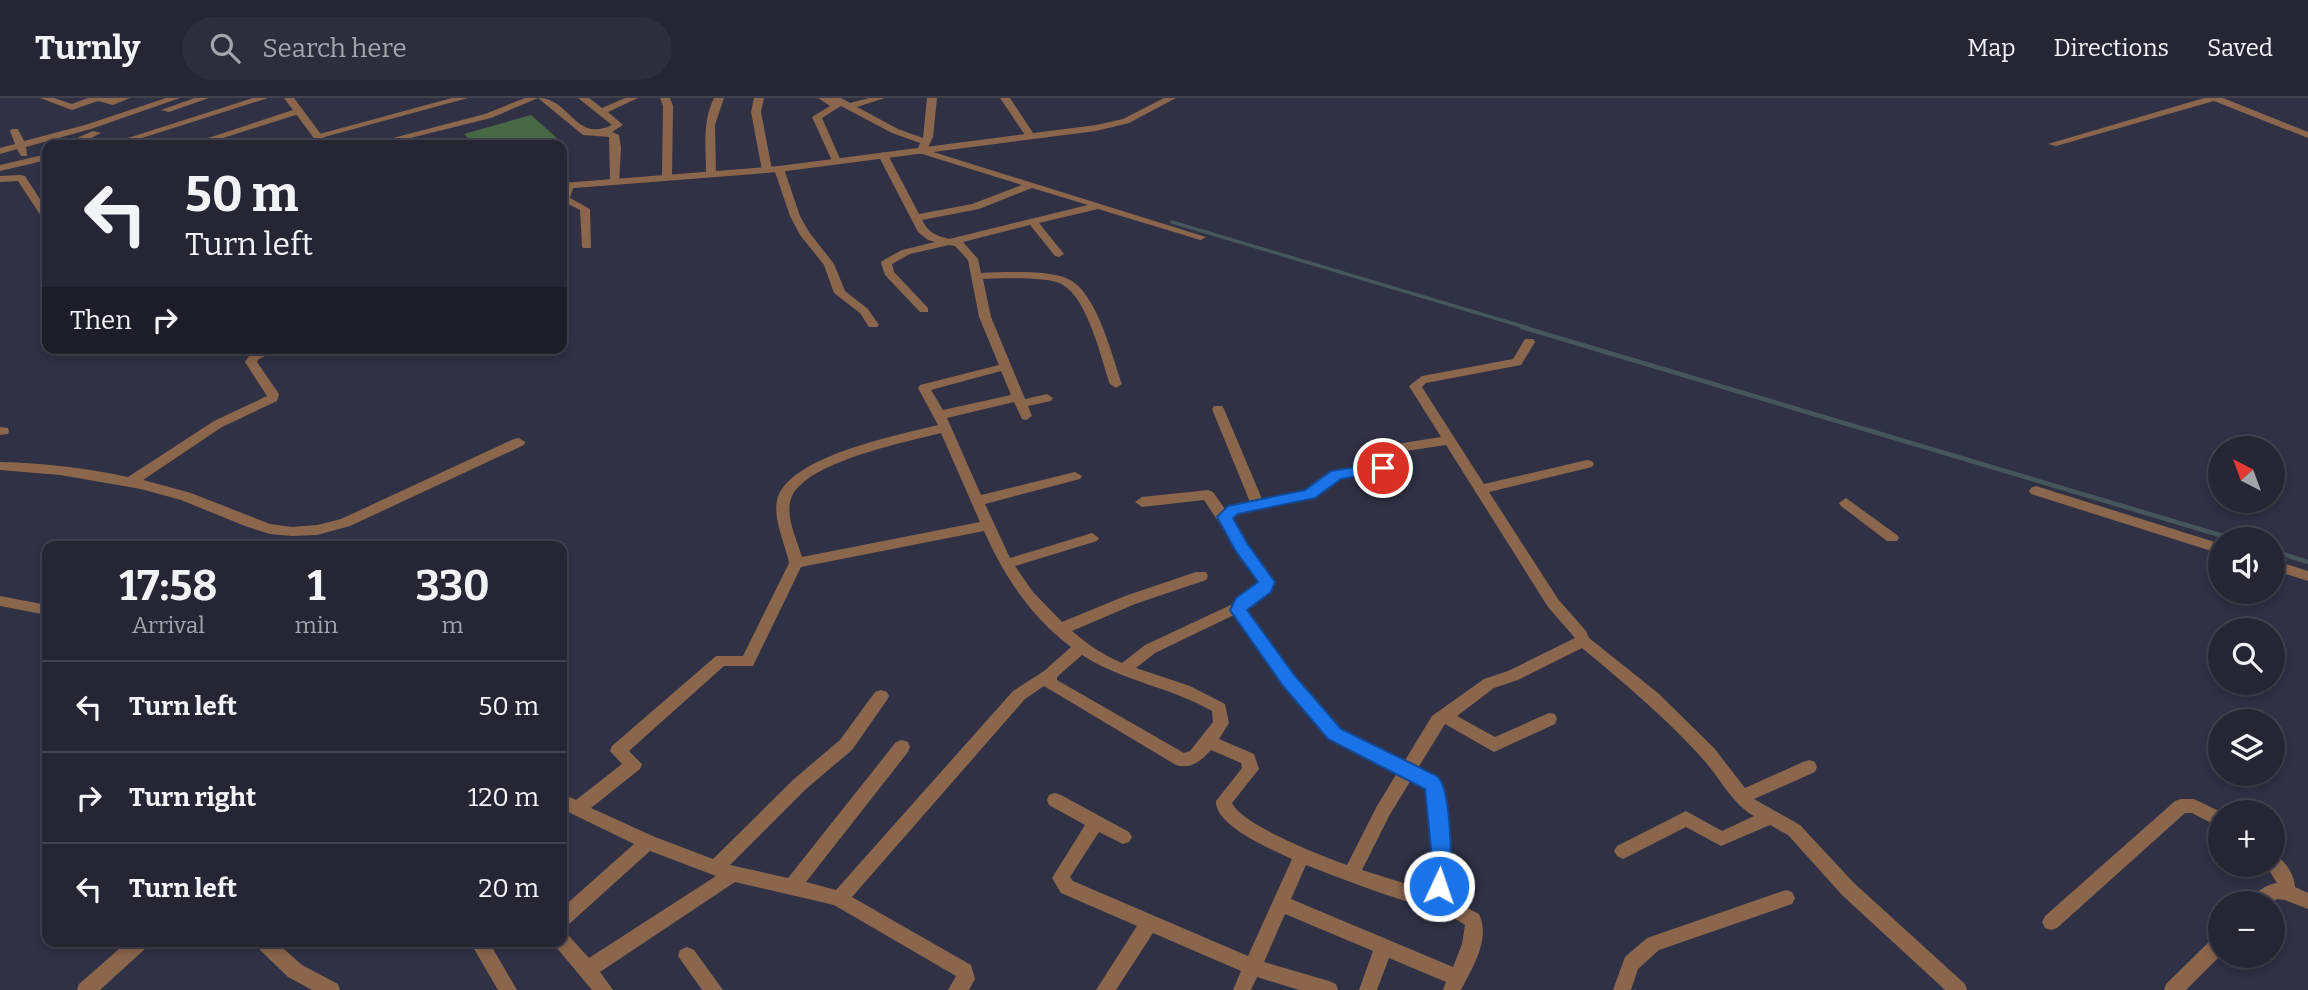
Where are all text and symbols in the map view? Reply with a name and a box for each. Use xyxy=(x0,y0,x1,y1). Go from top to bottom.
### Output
search box xyxy=(182,17,672,80)
text: Turnly xyxy=(35,28,140,68)
icon: search xyxy=(206,29,244,67)
text: Search here xyxy=(262,33,407,64)
text: Map xyxy=(1967,34,2016,62)
text: Directions xyxy=(2054,34,2169,62)
text: Saved xyxy=(2207,34,2273,62)
text: 50 m xyxy=(185,165,298,224)
icon: left xyxy=(70,168,161,259)
text: Turn left xyxy=(185,225,313,263)
icon: right xyxy=(146,301,184,339)
text: Then xyxy=(70,305,132,336)
north arrow xyxy=(2208,436,2286,513)
map controls xyxy=(2208,436,2285,968)
pin xyxy=(1353,438,1413,498)
icon: arrive xyxy=(1364,449,1402,487)
button: sound xyxy=(2208,527,2285,604)
text: 17:58 xyxy=(119,561,218,611)
text: 1 xyxy=(307,561,326,611)
text: 330 xyxy=(415,561,490,611)
text: Arrival xyxy=(132,611,205,639)
text: min xyxy=(295,611,338,639)
text: m xyxy=(442,611,464,639)
button: search xyxy=(2208,618,2285,695)
icon: left xyxy=(70,688,108,726)
text: Turn left xyxy=(129,691,237,722)
text: 50 m xyxy=(478,691,539,722)
button: layers xyxy=(2208,709,2285,786)
icon: right xyxy=(70,779,108,817)
text: Turn right xyxy=(129,782,256,813)
text: 120 m xyxy=(468,782,539,813)
button: + xyxy=(2208,800,2285,877)
position arrow xyxy=(1402,849,1476,923)
icon: left xyxy=(70,870,108,908)
text: Turn left xyxy=(129,873,237,904)
text: 20 m xyxy=(478,873,539,904)
button: − xyxy=(2208,891,2285,968)

